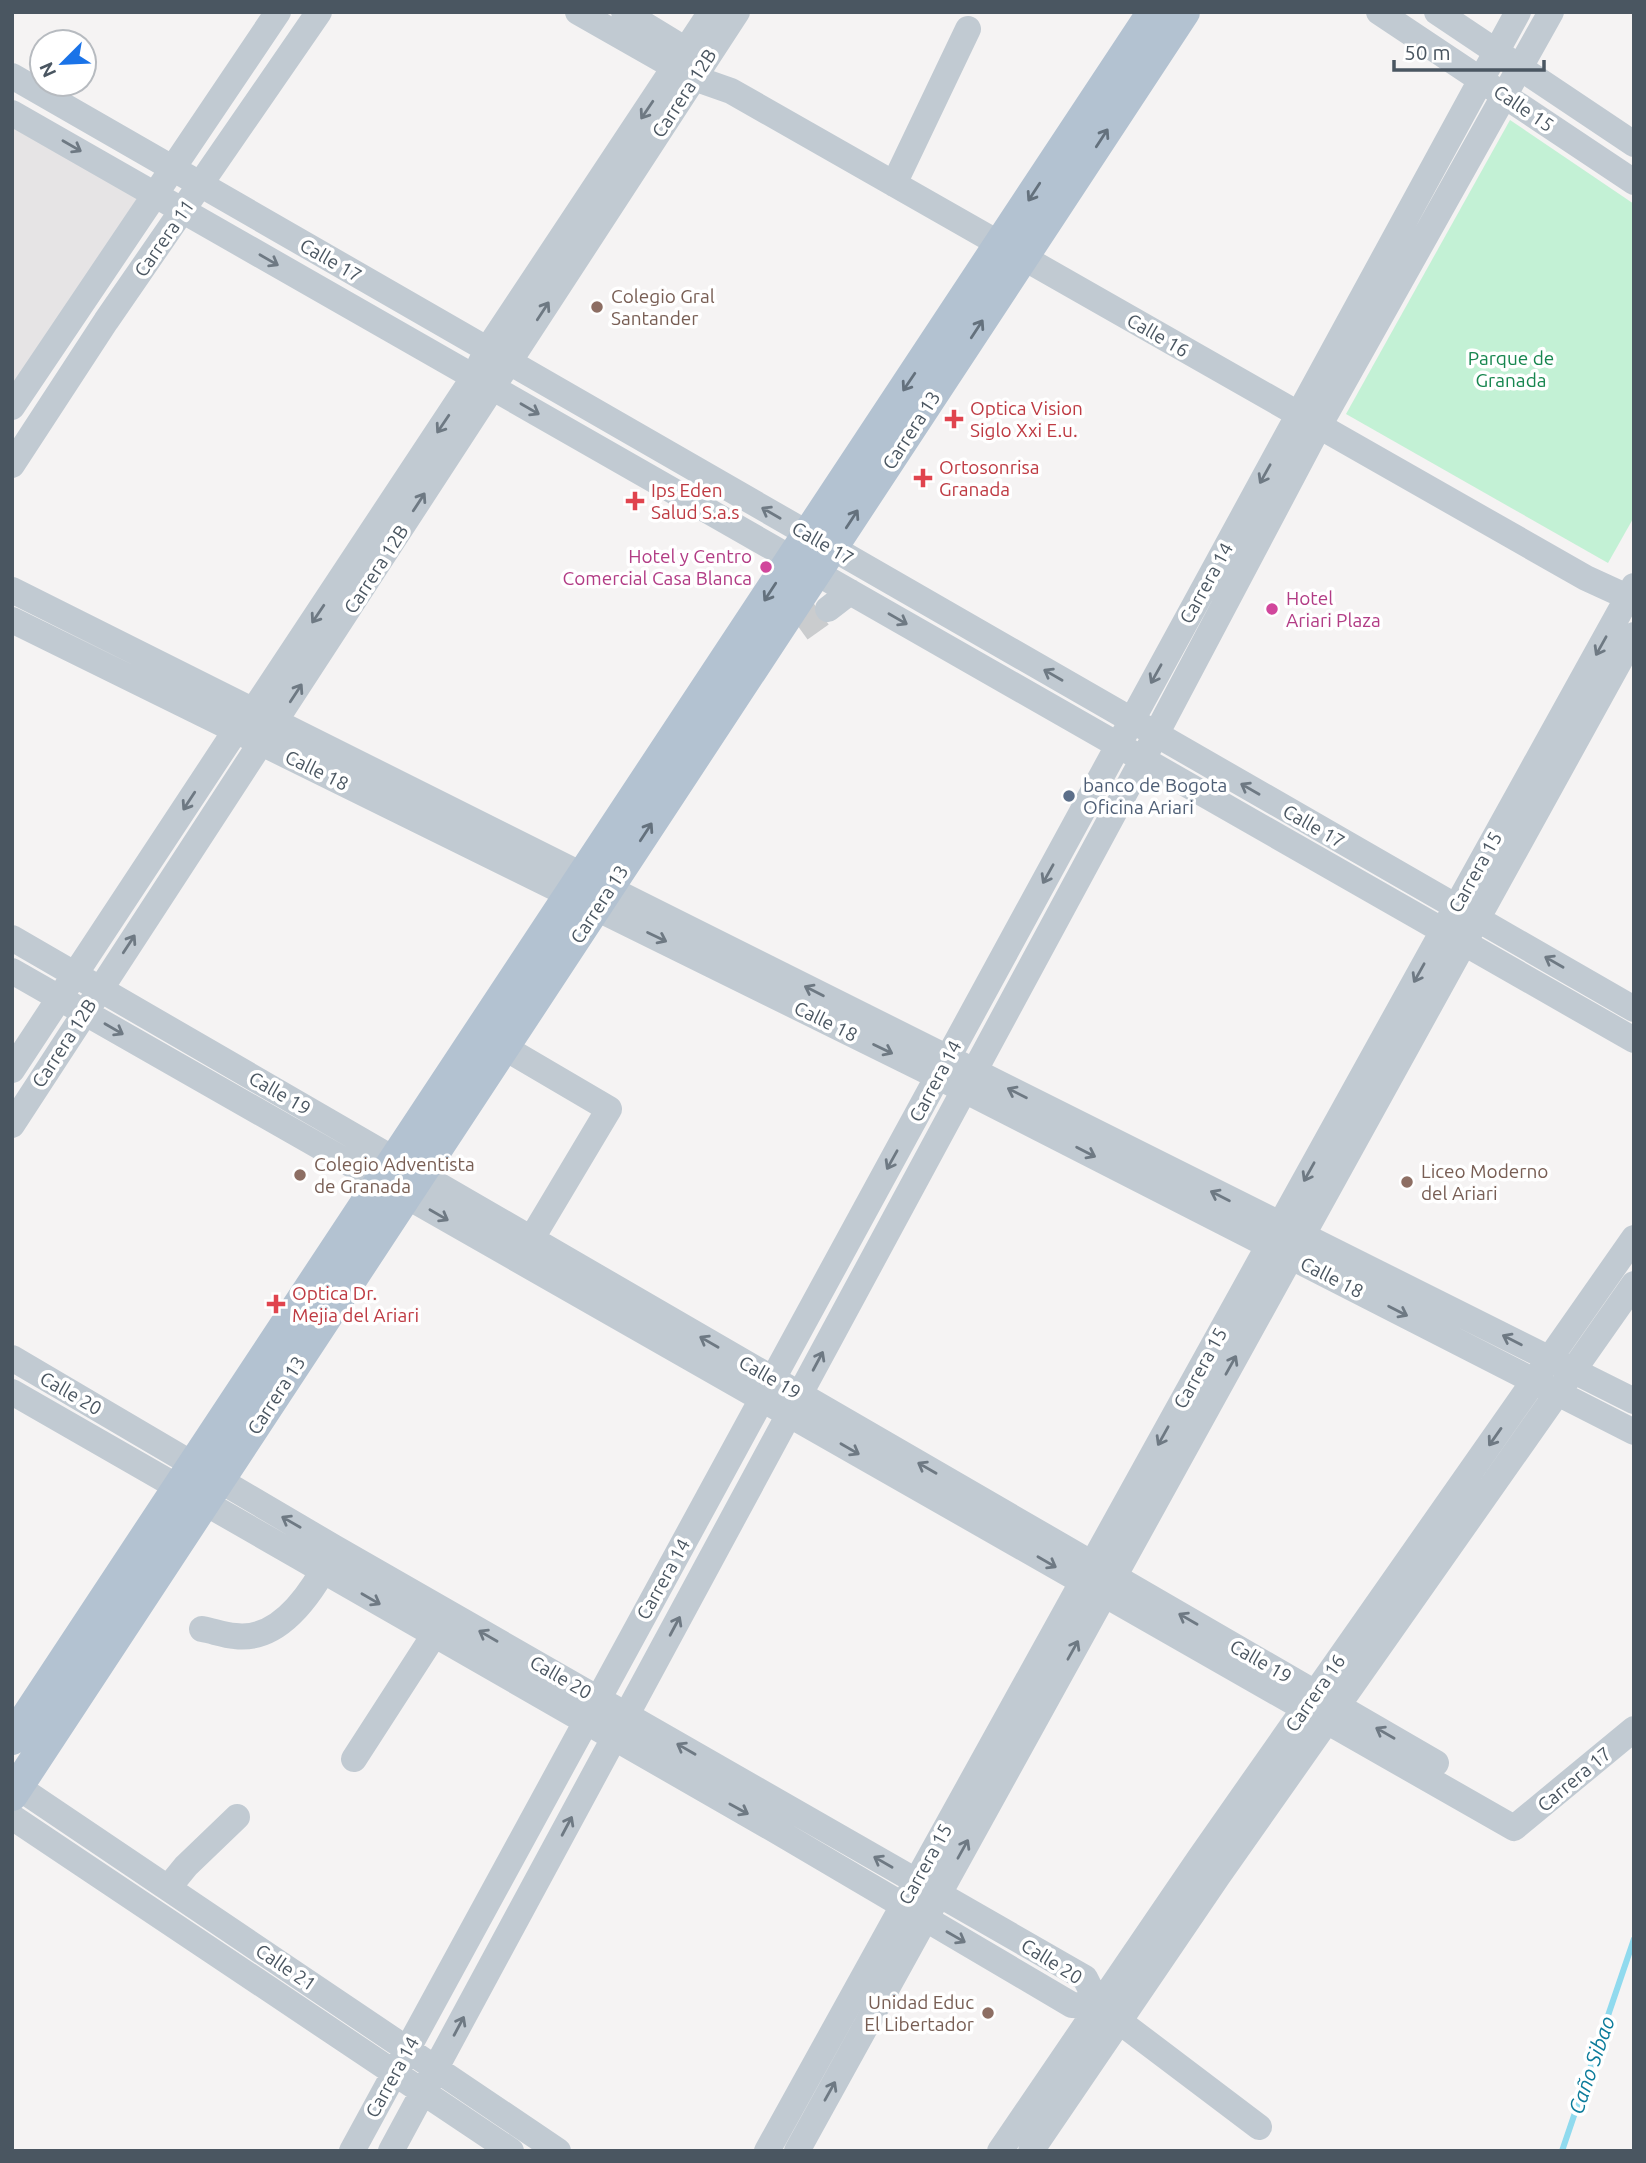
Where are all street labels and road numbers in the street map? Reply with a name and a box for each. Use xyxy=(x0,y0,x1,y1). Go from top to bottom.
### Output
street label: Carrera 12B xyxy=(647,45,721,141)
street label: Calle 15 xyxy=(1490,80,1558,136)
street label: Carrera 11 xyxy=(129,195,199,281)
street label: Calle 17 xyxy=(296,234,366,286)
street label: Calle 16 xyxy=(1123,309,1193,361)
street label: Carrera 13 xyxy=(878,387,944,473)
street label: Calle 17 xyxy=(788,517,858,569)
street label: Carrera 12B xyxy=(339,521,413,617)
street label: Carrera 14 xyxy=(1175,539,1237,627)
street label: Calle 18 xyxy=(282,745,352,795)
street label: Calle 17 xyxy=(1279,800,1349,852)
street label: Carrera 15 xyxy=(1444,828,1506,916)
street label: Carrera 13 xyxy=(566,861,632,947)
street label: Carrera 12B xyxy=(27,995,101,1091)
street label: Calle 18 xyxy=(791,996,861,1046)
street label: Carrera 14 xyxy=(904,1037,966,1125)
street label: Calle 19 xyxy=(245,1067,315,1119)
street label: Calle 18 xyxy=(1297,1252,1367,1302)
street label: Carrera 15 xyxy=(1169,1324,1231,1412)
street label: Calle 19 xyxy=(735,1351,805,1403)
street label: Carrera 13 xyxy=(243,1352,309,1438)
street label: Calle 20 xyxy=(36,1367,106,1419)
street label: Carrera 14 xyxy=(632,1535,694,1623)
street label: Calle 19 xyxy=(1226,1635,1296,1687)
street label: Carrera 16 xyxy=(1280,1650,1350,1736)
street label: Calle 20 xyxy=(526,1651,596,1703)
street label: Carrera 17 xyxy=(1533,1742,1615,1816)
street label: Carrera 15 xyxy=(894,1820,956,1908)
street label: Calle 20 xyxy=(1017,1934,1087,1988)
street label: Calle 21 xyxy=(252,1939,320,1995)
street label: Carrera 14 xyxy=(361,2033,423,2121)

